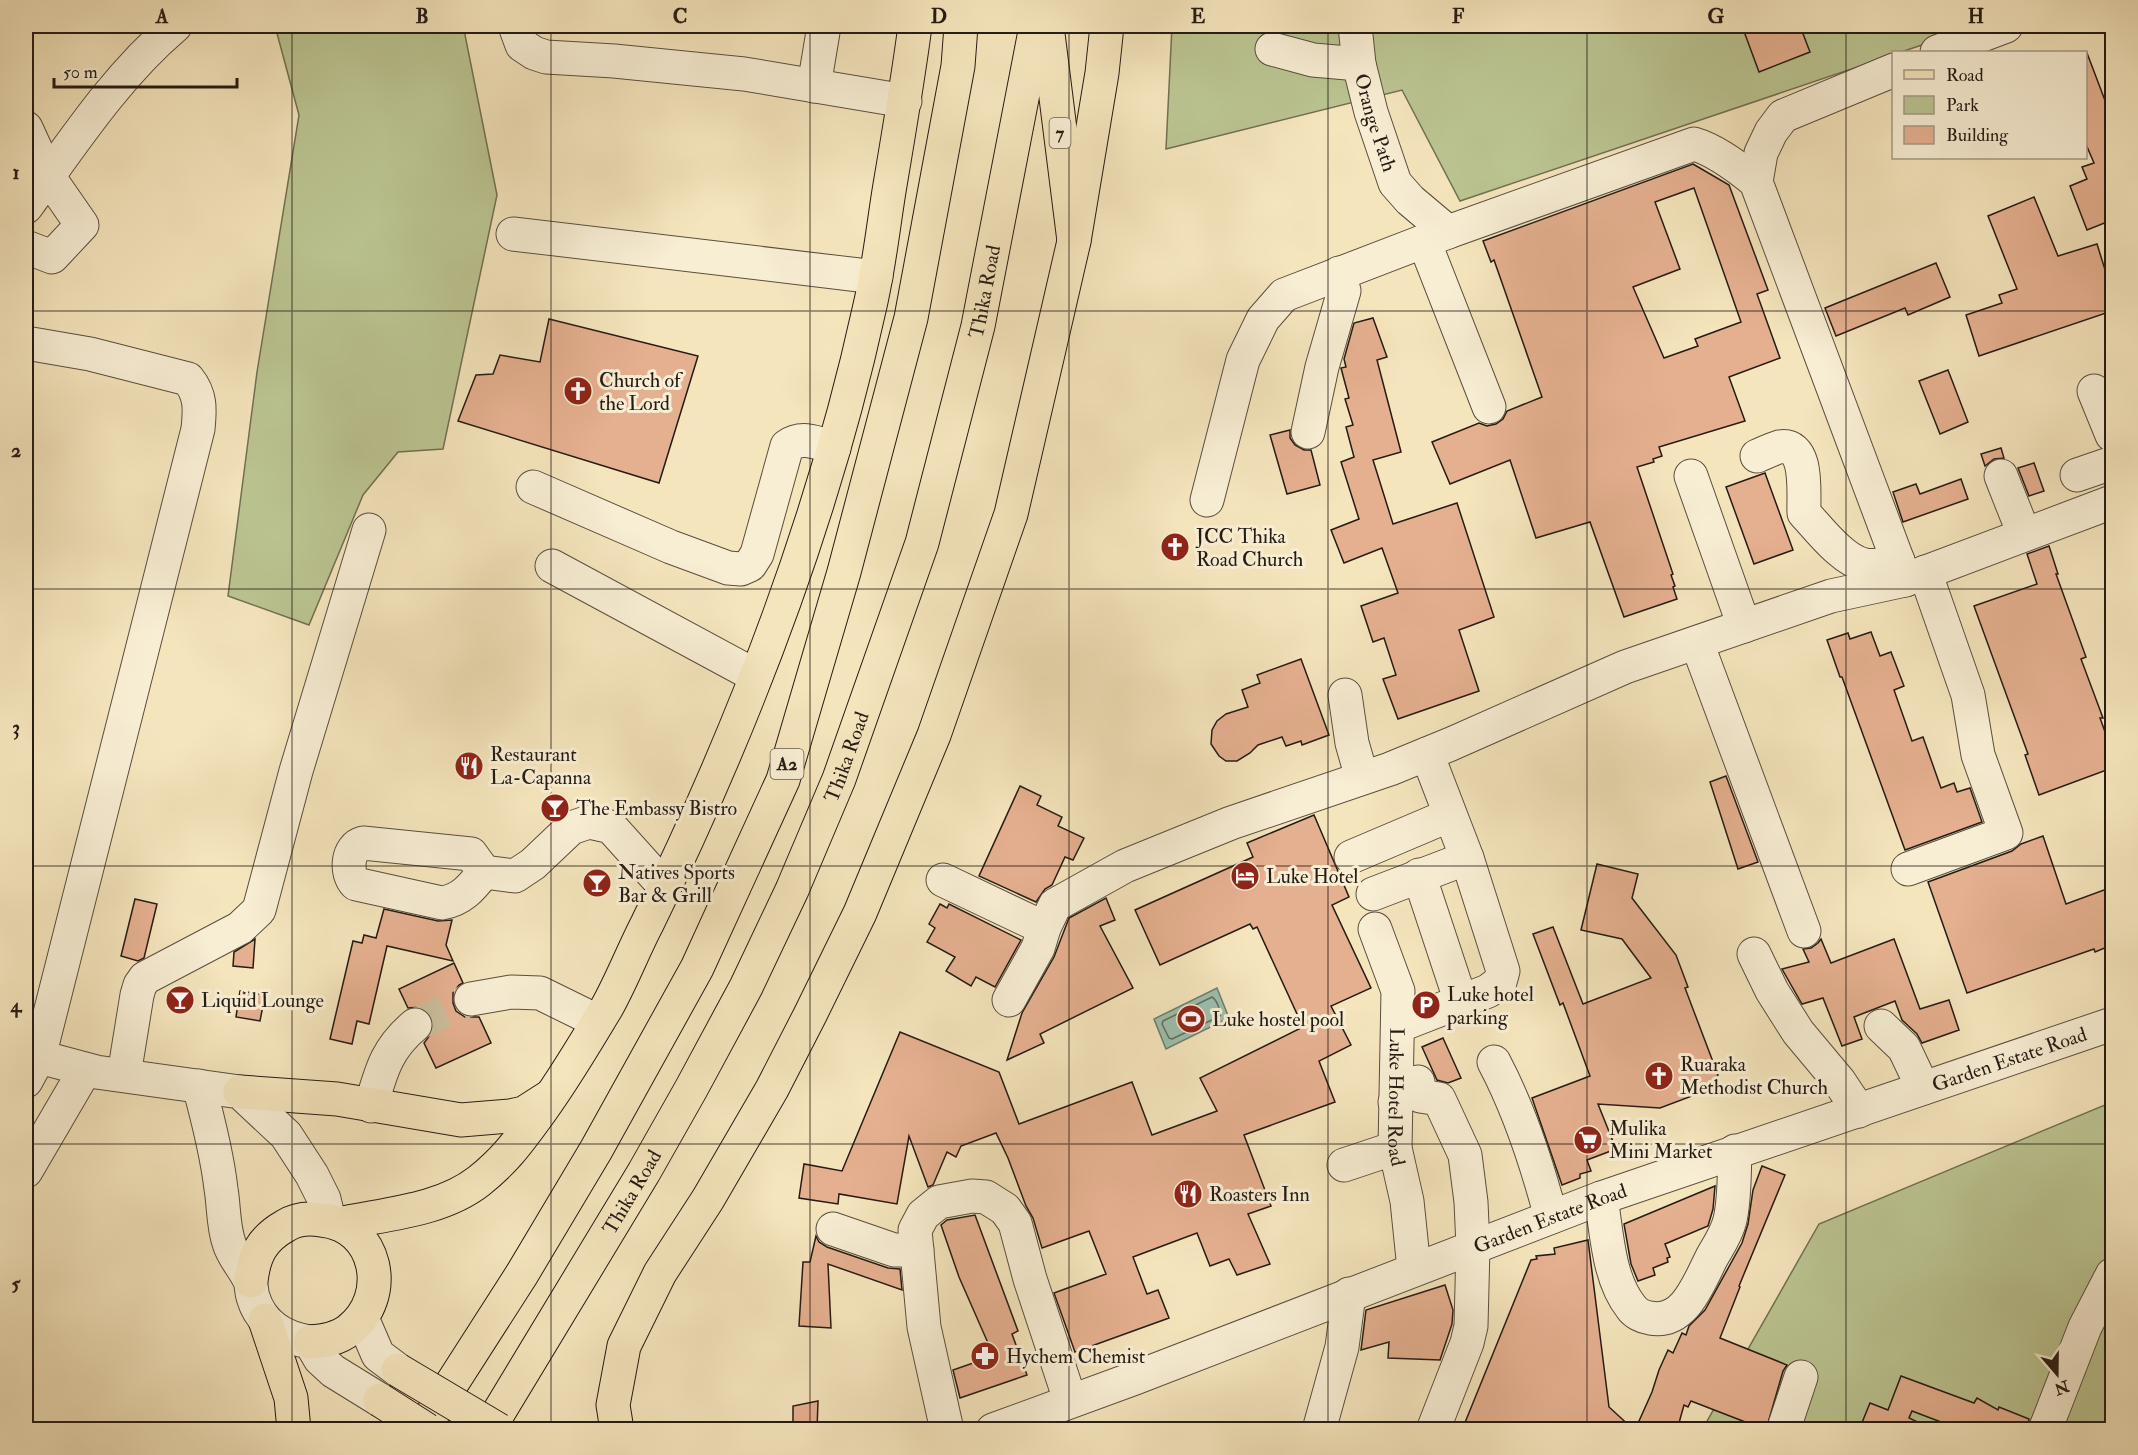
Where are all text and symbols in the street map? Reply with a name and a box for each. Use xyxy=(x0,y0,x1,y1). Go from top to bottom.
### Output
text: A xyxy=(155,4,169,29)
text: B xyxy=(415,4,429,29)
text: C xyxy=(673,4,687,29)
text: D xyxy=(931,4,947,29)
text: E xyxy=(1191,4,1206,29)
text: F xyxy=(1452,4,1465,29)
text: G xyxy=(1708,4,1725,29)
text: H xyxy=(1968,4,1984,29)
scale bar xyxy=(54,51,237,89)
legend xyxy=(1892,51,2087,159)
text: 50 m xyxy=(63,61,98,84)
text: Road xyxy=(1946,64,1984,87)
street label: Orange Path xyxy=(1349,71,1403,175)
text: Park xyxy=(1946,94,1979,117)
road number: 7 xyxy=(1050,118,1070,148)
text: Building xyxy=(1946,124,2009,147)
text: 1 xyxy=(12,160,20,185)
street label: Thika Road xyxy=(963,243,1006,341)
place label: Church of the Lord xyxy=(599,368,684,416)
church icon: Church of the Lord xyxy=(562,375,594,407)
text: 2 xyxy=(11,438,21,463)
place label: JCC Thika Road Church xyxy=(1195,524,1304,572)
church icon: JCC Thika Road Church xyxy=(1159,531,1191,563)
street label: Thika Road xyxy=(818,708,874,806)
text: 3 xyxy=(12,715,20,740)
place label: Restaurant La-Capanna xyxy=(490,742,592,791)
road number: A2 xyxy=(770,749,804,779)
restaurant icon: Restaurant La-Capanna xyxy=(453,750,485,782)
bar icon: The Embassy Bistro xyxy=(539,792,571,824)
place label: The Embassy Bistro xyxy=(576,796,737,821)
place label: Natives Sports Bar & Grill xyxy=(618,860,735,908)
hotel icon: Luke Hotel xyxy=(1229,860,1261,892)
place label: Luke Hotel xyxy=(1266,864,1358,889)
bar icon: Natives Sports Bar & Grill xyxy=(581,867,613,899)
place label: Luke hotel parking xyxy=(1446,982,1534,1031)
bar icon: Liquid Lounge xyxy=(164,984,196,1016)
place label: Liquid Lounge xyxy=(201,988,324,1013)
parking icon: Luke hotel parking xyxy=(1410,989,1442,1021)
text: 4 xyxy=(10,993,23,1018)
sports icon: Luke hostel pool xyxy=(1175,1003,1207,1035)
place label: Luke hostel pool xyxy=(1212,1007,1344,1033)
street label: Garden Estate Road xyxy=(1928,1021,2090,1097)
street label: Luke Hotel Road xyxy=(1383,1027,1411,1169)
place label: Ruaraka Methodist Church xyxy=(1680,1052,1828,1100)
church icon: Ruaraka Methodist Church xyxy=(1643,1060,1675,1092)
place label: Mulika Mini Market xyxy=(1609,1116,1713,1164)
supermarket icon: Mulika Mini Market xyxy=(1572,1124,1604,1156)
street label: Thika Road xyxy=(597,1145,667,1239)
restaurant icon: Roasters Inn xyxy=(1172,1178,1204,1210)
street label: Garden Estate Road xyxy=(1470,1178,1630,1259)
place label: Roasters Inn xyxy=(1209,1182,1310,1207)
text: 5 xyxy=(12,1271,22,1296)
pharmacy icon: Hychem Chemist xyxy=(969,1340,1001,1372)
place label: Hychem Chemist xyxy=(1006,1344,1146,1369)
north arrow xyxy=(2027,1344,2087,1404)
text: N xyxy=(2051,1375,2073,1399)

